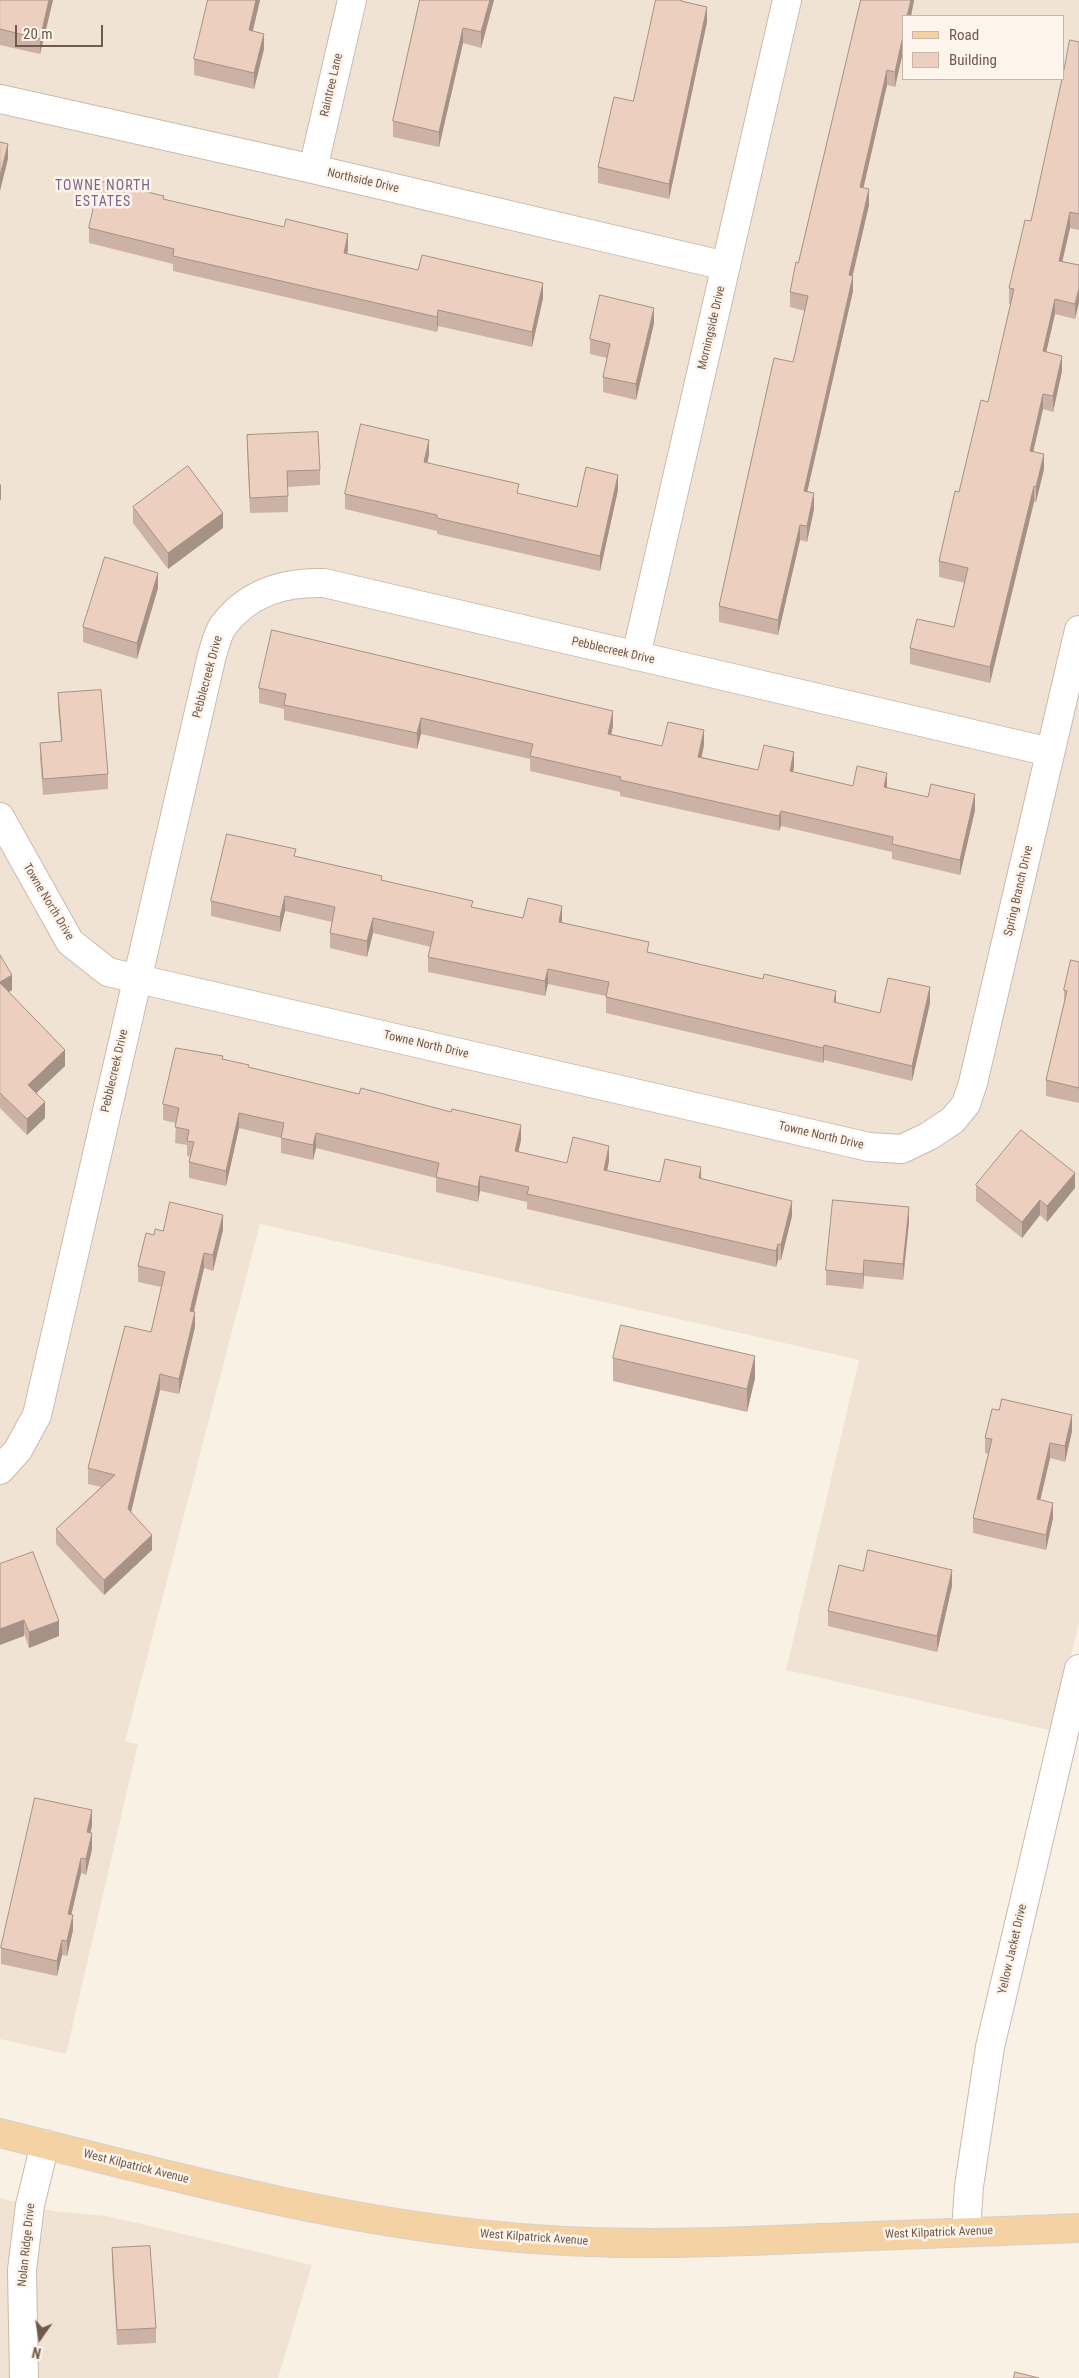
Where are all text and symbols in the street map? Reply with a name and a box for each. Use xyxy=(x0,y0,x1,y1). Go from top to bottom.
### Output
scale bar xyxy=(18,15,105,47)
legend xyxy=(902,15,1064,80)
text: 20 m xyxy=(23,25,53,43)
text: Road xyxy=(949,26,979,44)
text: Building xyxy=(949,51,997,69)
street label: Raintree Lane xyxy=(318,52,346,118)
street label: Northside Drive xyxy=(326,166,400,196)
district label: TOWNE NORTH ESTATES xyxy=(54,178,152,210)
street label: Morningside Drive xyxy=(695,285,729,371)
street label: Pebblecreek Drive xyxy=(190,634,226,720)
street label: Pebblecreek Drive xyxy=(570,634,656,668)
street label: Spring Branch Drive xyxy=(1002,844,1036,938)
street label: Towne North Drive xyxy=(19,861,77,943)
street label: Pebblecreek Drive xyxy=(98,1028,132,1114)
street label: Towne North Drive xyxy=(382,1028,470,1062)
street label: Towne North Drive xyxy=(777,1119,865,1153)
street label: Yellow Jacket Drive xyxy=(996,1903,1030,1995)
street label: West Kilpatrick Avenue xyxy=(82,2147,190,2187)
street label: Nolan Ridge Drive xyxy=(15,2203,39,2287)
street label: West Kilpatrick Avenue xyxy=(885,2224,993,2242)
street label: West Kilpatrick Avenue xyxy=(479,2227,589,2249)
north arrow xyxy=(15,2313,65,2363)
text: N xyxy=(31,2344,43,2361)

